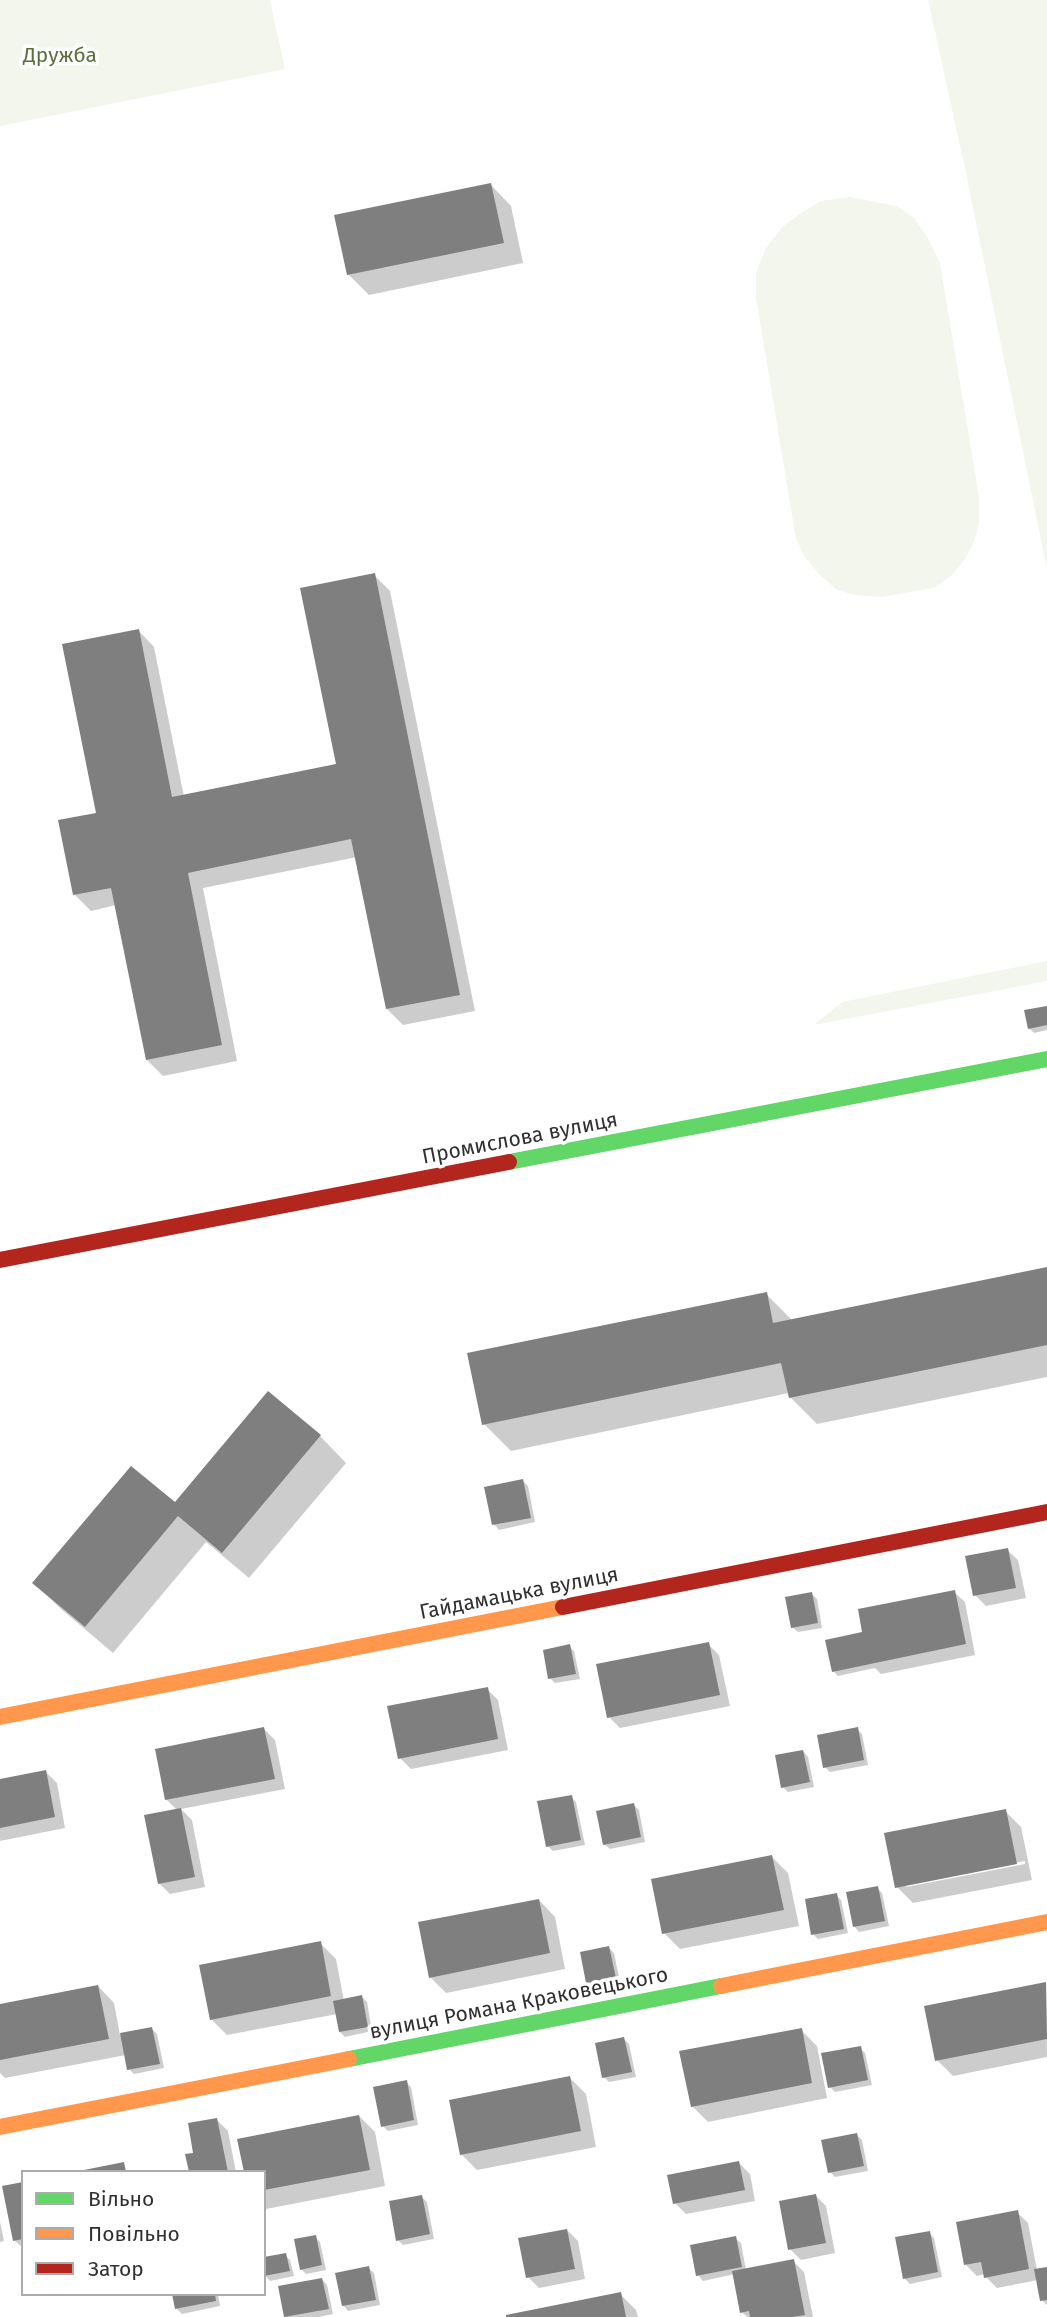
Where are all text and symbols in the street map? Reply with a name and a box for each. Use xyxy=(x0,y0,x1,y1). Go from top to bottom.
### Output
park label: Дружба xyxy=(23,43,97,69)
street label: Промислова вулиця xyxy=(420,1108,620,1170)
street label: Гайдамацька вулиця xyxy=(417,1562,621,1626)
street label: вулиця Романа Краковецького xyxy=(368,1963,670,2045)
legend xyxy=(21,2170,266,2296)
text: Вільно xyxy=(88,2186,154,2212)
text: Повільно xyxy=(88,2221,180,2247)
text: Затор xyxy=(88,2256,144,2282)

